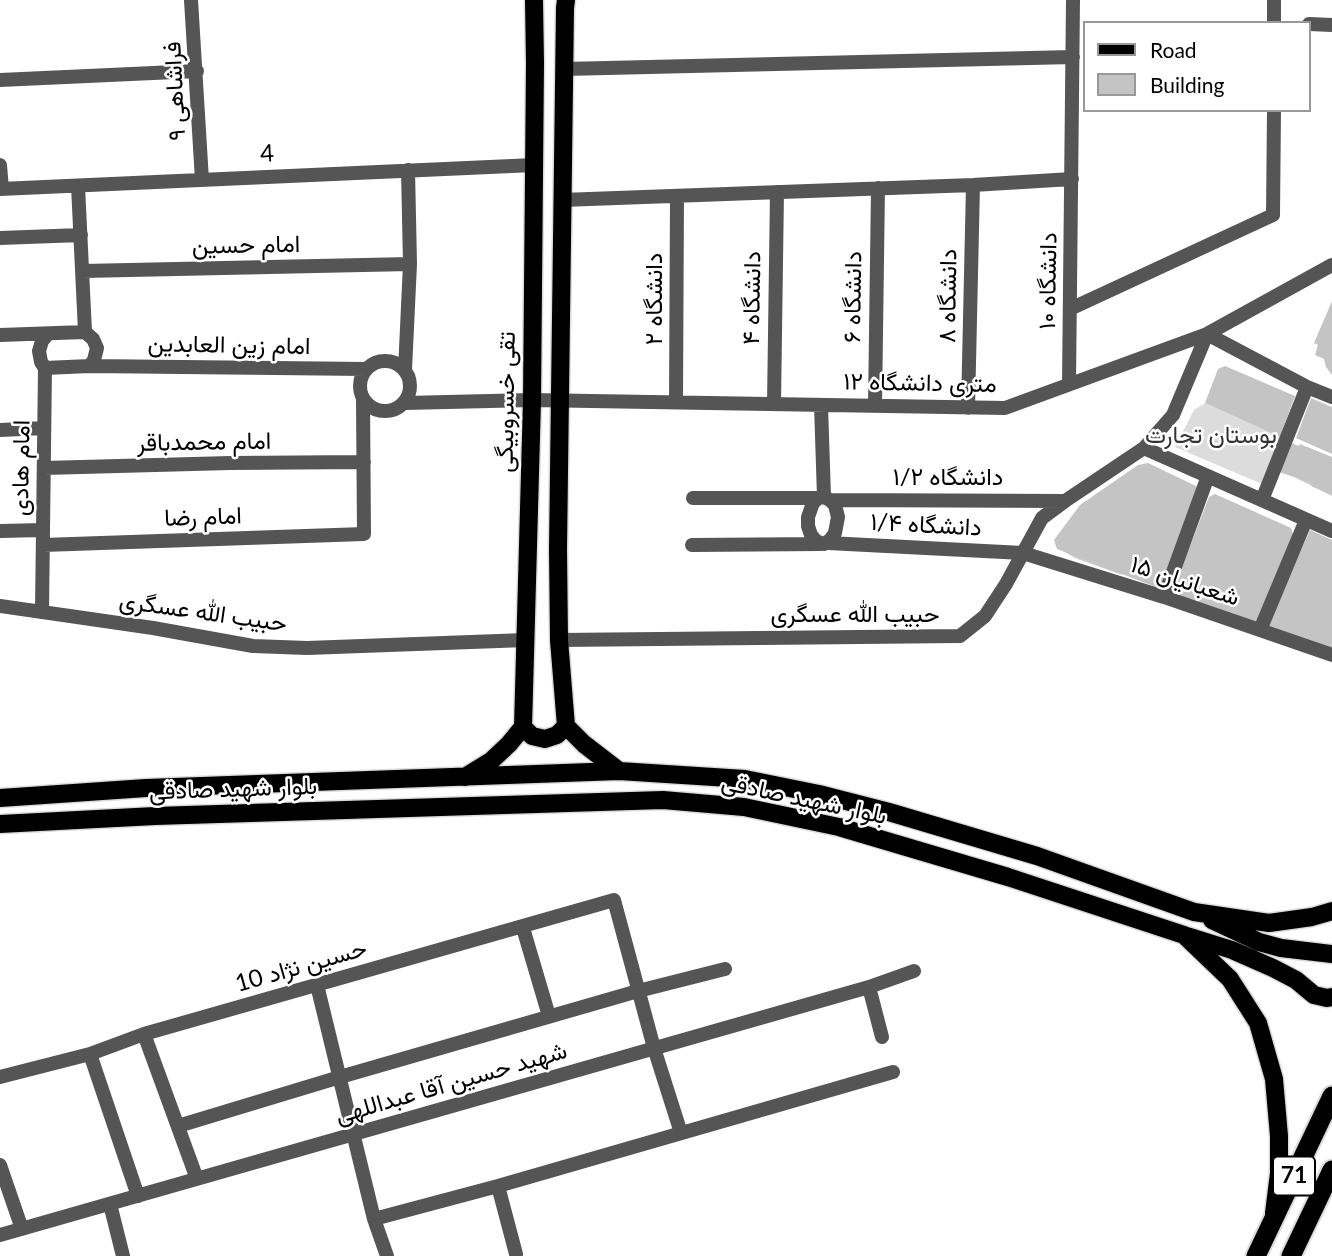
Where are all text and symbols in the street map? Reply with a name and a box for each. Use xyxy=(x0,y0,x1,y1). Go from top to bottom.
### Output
legend xyxy=(1084,21,1311,112)
text: Road xyxy=(1150,37,1197,62)
street label: فراشاهی ۹ xyxy=(158,41,192,141)
text: Building xyxy=(1150,72,1225,97)
street label: 4 xyxy=(259,139,275,169)
street label: امام حسین xyxy=(192,230,300,260)
street label: دانشگاه ۱۰ xyxy=(1033,232,1063,330)
street label: دانشگاه ۸ xyxy=(933,249,963,343)
street label: دانشگاه ۴ xyxy=(737,251,767,345)
street label: دانشگاه ۶ xyxy=(838,251,868,343)
street label: دانشگاه ۲ xyxy=(640,253,668,345)
street label: امام زین العابدین xyxy=(147,329,311,361)
street label: تقی خسروبیگی xyxy=(490,331,522,473)
street label: ۱۲ متری دانشگاه xyxy=(843,367,997,399)
street label: امام هادی xyxy=(6,420,36,516)
park label: بوستان تجارت xyxy=(1145,421,1277,449)
street label: امام محمدباقر xyxy=(137,426,271,458)
street label: دانشگاه ۱/۲ xyxy=(893,463,1003,491)
street label: امام رضا xyxy=(164,501,242,533)
street label: دانشگاه ۱/۴ xyxy=(870,508,982,542)
street label: شعبانیان ۱۵ xyxy=(1127,550,1243,612)
street label: حبیب الله عسگری xyxy=(117,586,289,638)
street label: حبیب الله عسگری xyxy=(770,600,940,628)
street label: بلوار شهید صادقی xyxy=(719,767,889,831)
street label: بلوار شهید صادقی xyxy=(148,772,318,806)
street label: حسین نژاد 10 xyxy=(232,933,370,999)
street label: شهید حسین آقا عبداللهی xyxy=(332,1036,570,1130)
road number: 71 xyxy=(1273,1156,1315,1196)

